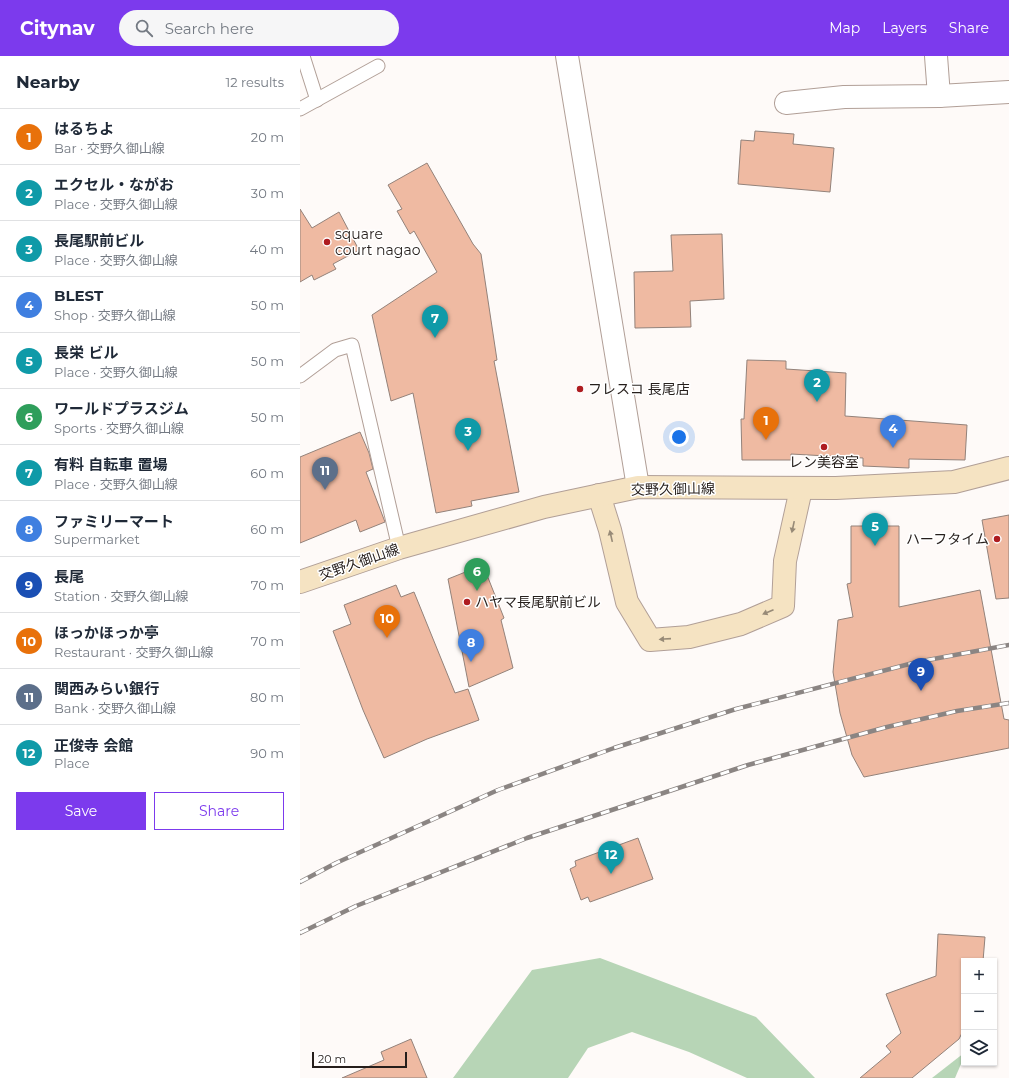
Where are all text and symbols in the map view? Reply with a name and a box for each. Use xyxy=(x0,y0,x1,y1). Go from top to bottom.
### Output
search box xyxy=(119,10,399,46)
text: Citynav xyxy=(20,17,95,40)
icon: search xyxy=(133,17,155,39)
text: Search here xyxy=(165,19,254,38)
text: Map xyxy=(829,19,860,37)
text: Layers xyxy=(882,19,927,37)
text: Share xyxy=(949,19,989,37)
text: Nearby xyxy=(16,72,80,92)
text: 12 results xyxy=(226,74,284,90)
text: はるちよ xyxy=(54,119,114,138)
text: 1 xyxy=(26,129,32,145)
text: 20 m xyxy=(251,129,284,145)
text: Bar · 交野久御山線 xyxy=(54,140,165,156)
text: エクセル・ながお xyxy=(54,175,174,194)
text: 2 xyxy=(25,185,33,201)
text: 30 m xyxy=(251,185,284,201)
text: Place · 交野久御山線 xyxy=(54,196,178,212)
place label: square court nagao xyxy=(335,225,421,259)
text: 長尾駅前ビル xyxy=(54,231,144,250)
marker: square court nagao xyxy=(322,237,332,247)
text: 3 xyxy=(25,241,33,257)
text: 40 m xyxy=(250,241,284,257)
text: Place · 交野久御山線 xyxy=(54,252,178,268)
text: BLEST xyxy=(54,286,103,305)
text: 4 xyxy=(25,297,33,313)
text: 50 m xyxy=(251,297,284,313)
pin: 7 xyxy=(422,305,448,338)
text: Shop · 交野久御山線 xyxy=(54,307,176,323)
text: 長栄 ビル xyxy=(54,343,118,362)
text: 5 xyxy=(25,353,33,369)
text: 50 m xyxy=(251,353,284,369)
text: Place · 交野久御山線 xyxy=(54,364,178,380)
pin: 2 xyxy=(804,369,830,402)
place label: フレスコ 長尾店 xyxy=(588,380,690,398)
marker: フレスコ 長尾店 xyxy=(575,384,585,394)
text: ワールドプラスジム xyxy=(54,399,189,418)
pin: 1 xyxy=(753,407,779,440)
text: 6 xyxy=(25,409,33,425)
text: 50 m xyxy=(251,409,284,425)
pin: 4 xyxy=(880,415,906,448)
pin: 3 xyxy=(455,418,481,451)
text: Sports · 交野久御山線 xyxy=(54,420,184,436)
your location xyxy=(669,427,689,447)
marker: レン美容室 xyxy=(819,442,829,452)
place label: レン美容室 xyxy=(789,453,859,471)
text: 有料 自転車 置場 xyxy=(54,455,168,474)
pin: 11 xyxy=(312,457,338,490)
text: 7 xyxy=(25,465,33,481)
text: 60 m xyxy=(250,465,284,481)
text: Place · 交野久御山線 xyxy=(54,476,178,492)
street label: 交野久御山線 xyxy=(631,479,715,499)
text: ファミリーマート xyxy=(54,512,174,531)
pin: 5 xyxy=(862,513,888,546)
text: 8 xyxy=(25,521,33,537)
text: 60 m xyxy=(250,521,284,537)
one-way arrow xyxy=(789,521,795,533)
one-way arrow xyxy=(608,530,614,542)
place label: ハーフタイム xyxy=(906,530,989,548)
text: Supermarket xyxy=(54,531,140,547)
marker: ハーフタイム xyxy=(992,534,1002,544)
street label: 交野久御山線 xyxy=(316,540,402,584)
pin: 6 xyxy=(464,558,490,591)
text: 長尾 xyxy=(54,567,84,586)
text: 9 xyxy=(25,577,33,593)
text: 70 m xyxy=(251,577,284,593)
text: Station · 交野久御山線 xyxy=(54,588,189,604)
place label: ハヤマ長尾駅前ビル xyxy=(475,593,601,611)
marker: ハヤマ長尾駅前ビル xyxy=(462,597,472,607)
pin: 10 xyxy=(374,605,400,638)
one-way arrow xyxy=(761,610,773,616)
text: ほっかほっか亭 xyxy=(54,623,159,642)
pin: 8 xyxy=(458,629,484,662)
text: 10 xyxy=(22,633,36,649)
text: 70 m xyxy=(251,633,284,649)
one-way arrow xyxy=(659,636,671,643)
text: Restaurant · 交野久御山線 xyxy=(54,644,214,660)
pin: 9 xyxy=(908,658,934,691)
text: 関西みらい銀行 xyxy=(54,679,159,698)
text: 11 xyxy=(24,689,34,705)
text: 80 m xyxy=(250,689,284,705)
text: Bank · 交野久御山線 xyxy=(54,700,176,716)
text: 正俊寺 会館 xyxy=(54,736,133,755)
text: 12 xyxy=(23,745,35,761)
text: 90 m xyxy=(250,745,284,761)
text: Place xyxy=(54,755,90,771)
button: Save xyxy=(16,792,146,830)
button: Share xyxy=(154,792,284,830)
pin: 12 xyxy=(598,841,624,874)
map controls xyxy=(961,958,997,1066)
button: + xyxy=(961,958,997,994)
button: − xyxy=(961,994,997,1030)
button: layers xyxy=(961,1030,997,1066)
scale bar xyxy=(312,1050,407,1069)
text: 20 m xyxy=(318,1052,346,1066)

